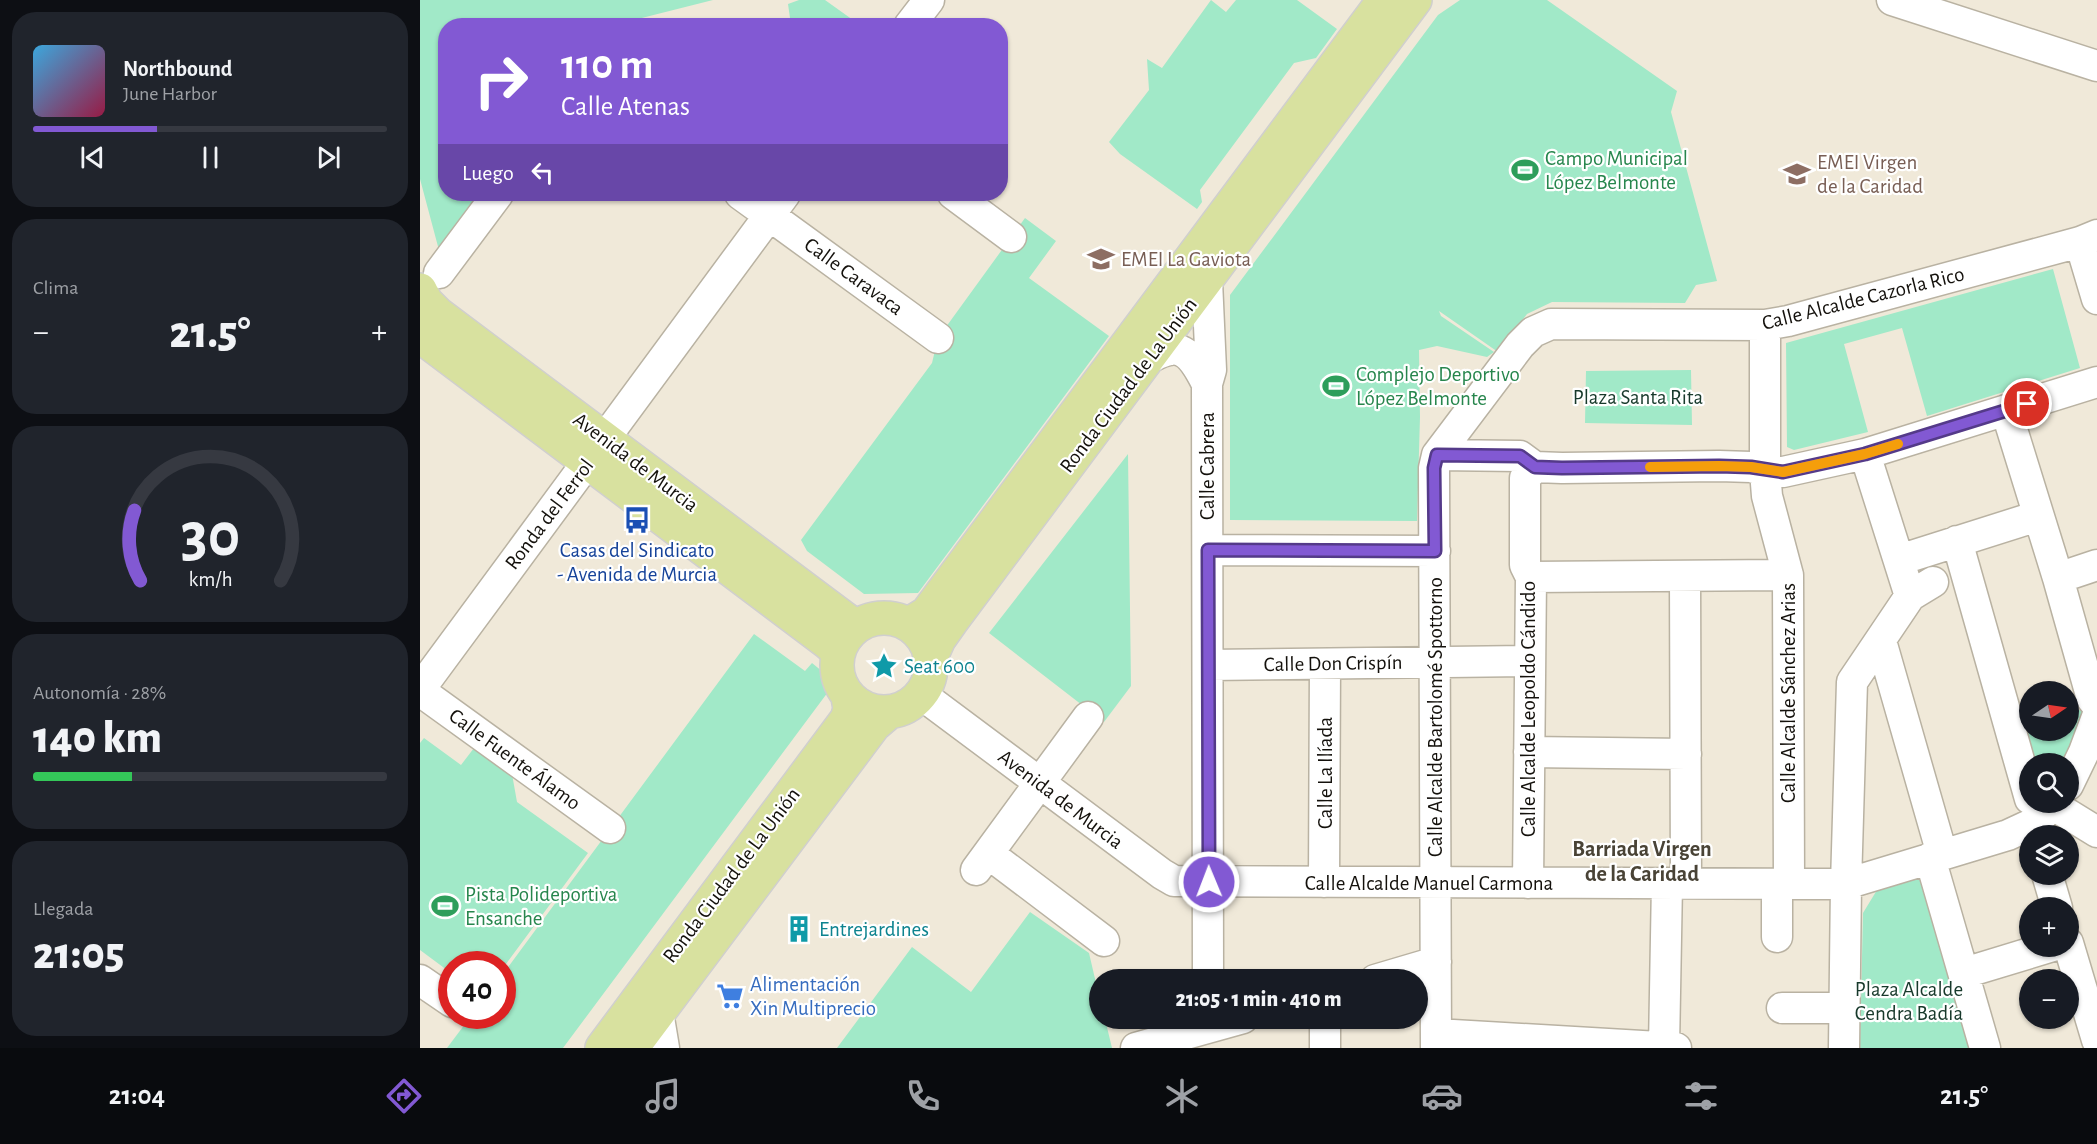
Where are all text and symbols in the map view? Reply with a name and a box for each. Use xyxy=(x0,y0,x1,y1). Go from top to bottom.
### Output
icon: right xyxy=(462,42,540,120)
text: 110 m xyxy=(561,44,653,86)
text: Northbound xyxy=(123,58,232,80)
text: June Harbor xyxy=(123,84,217,104)
text: Calle Atenas xyxy=(561,93,690,120)
icon: previous xyxy=(76,141,109,174)
icon: pause xyxy=(194,141,227,174)
icon: next xyxy=(312,141,345,174)
place label: Campo Municipal López Belmonte xyxy=(1545,148,1688,193)
place label: EMEI Virgen de la Caridad xyxy=(1817,152,1923,197)
sports icon: Campo Municipal López Belmonte xyxy=(1510,155,1540,185)
icon: left xyxy=(526,156,559,189)
school or university icon: EMEI Virgen de la Caridad xyxy=(1782,159,1812,189)
text: Luego xyxy=(462,162,514,184)
street label: Calle Caravaca xyxy=(800,234,907,319)
school or university icon: EMEI La Gaviota xyxy=(1086,244,1116,274)
place label: EMEI La Gaviota xyxy=(1121,249,1252,270)
street label: Calle Alcalde Cazorla Rico xyxy=(1760,263,1966,334)
text: Clima xyxy=(33,278,78,298)
street label: Ronda Ciudad de La Unión xyxy=(1056,294,1201,477)
text: 21.5° xyxy=(169,311,251,356)
text: − xyxy=(33,316,49,349)
text: + xyxy=(371,316,387,349)
place label: Complejo Deportivo López Belmonte xyxy=(1356,364,1520,409)
sports icon: Complejo Deportivo López Belmonte xyxy=(1321,371,1351,401)
pin xyxy=(2001,378,2052,429)
park label: Plaza Santa Rita xyxy=(1573,387,1704,408)
icon: arrive xyxy=(2010,387,2043,420)
street label: Avenida de Murcia xyxy=(569,409,702,516)
street label: Calle Cabrera xyxy=(1197,412,1218,520)
street label: Ronda del Ferrol xyxy=(501,455,598,573)
text: 30 xyxy=(180,505,240,567)
bus stop icon: Casas del Sindicato - Avenida de Murcia xyxy=(622,505,652,535)
place label: Casas del Sindicato - Avenida de Murcia xyxy=(557,540,717,585)
text: km/h xyxy=(188,569,232,590)
street label: Calle Alcalde Bartolomé Spottorno xyxy=(1425,577,1446,857)
street label: Calle Alcalde Leopoldo Cándido xyxy=(1518,581,1539,837)
street label: Calle Alcalde Sánchez Arias xyxy=(1778,583,1799,803)
place icon: Seat 600 xyxy=(869,651,899,681)
street label: Calle Don Crispín xyxy=(1263,652,1403,675)
place label: Seat 600 xyxy=(904,656,975,677)
north arrow xyxy=(2019,681,2079,741)
map controls xyxy=(2019,681,2079,1029)
text: Autonomía · 28% xyxy=(33,683,166,703)
street label: Calle Fuente Álamo xyxy=(445,703,586,814)
text: 140 km xyxy=(33,716,162,761)
street label: Calle La Ilíada xyxy=(1315,717,1336,829)
street label: Avenida de Murcia xyxy=(994,746,1127,853)
button: search xyxy=(2019,753,2079,813)
street label: Ronda Ciudad de La Unión xyxy=(659,784,804,967)
button: layers xyxy=(2019,825,2079,885)
district label: Barriada Virgen de la Caridad xyxy=(1572,838,1712,885)
position arrow xyxy=(1177,850,1241,914)
street label: Calle Alcalde Manuel Carmona xyxy=(1305,873,1554,894)
place label: Pista Polideportiva Ensanche xyxy=(465,884,618,929)
sports icon: Pista Polideportiva Ensanche xyxy=(430,891,460,921)
button: + xyxy=(2019,897,2079,957)
text: Llegada xyxy=(33,899,94,919)
building icon: Entrejardines xyxy=(784,914,814,944)
place label: Entrejardines xyxy=(819,919,929,940)
text: 21:05 xyxy=(33,932,124,977)
speed limit sign: 40 xyxy=(438,951,516,1029)
button: − xyxy=(2019,969,2079,1029)
place label: Alimentación Xin Multiprecio xyxy=(750,974,876,1019)
park label: Plaza Alcalde Cendra Badía xyxy=(1855,979,1963,1024)
supermarket icon: Alimentación Xin Multiprecio xyxy=(715,981,745,1011)
text: 21:05 · 1 min · 410 m xyxy=(1175,988,1342,1010)
icon: directions xyxy=(383,1075,425,1117)
icon: music xyxy=(642,1075,684,1117)
icon: phone xyxy=(902,1075,944,1117)
icon: climate xyxy=(1161,1075,1203,1117)
icon: car xyxy=(1421,1075,1463,1117)
icon: filters xyxy=(1680,1075,1722,1117)
text: 21:04 xyxy=(109,1082,165,1109)
text: 21.5° xyxy=(1940,1082,1988,1109)

